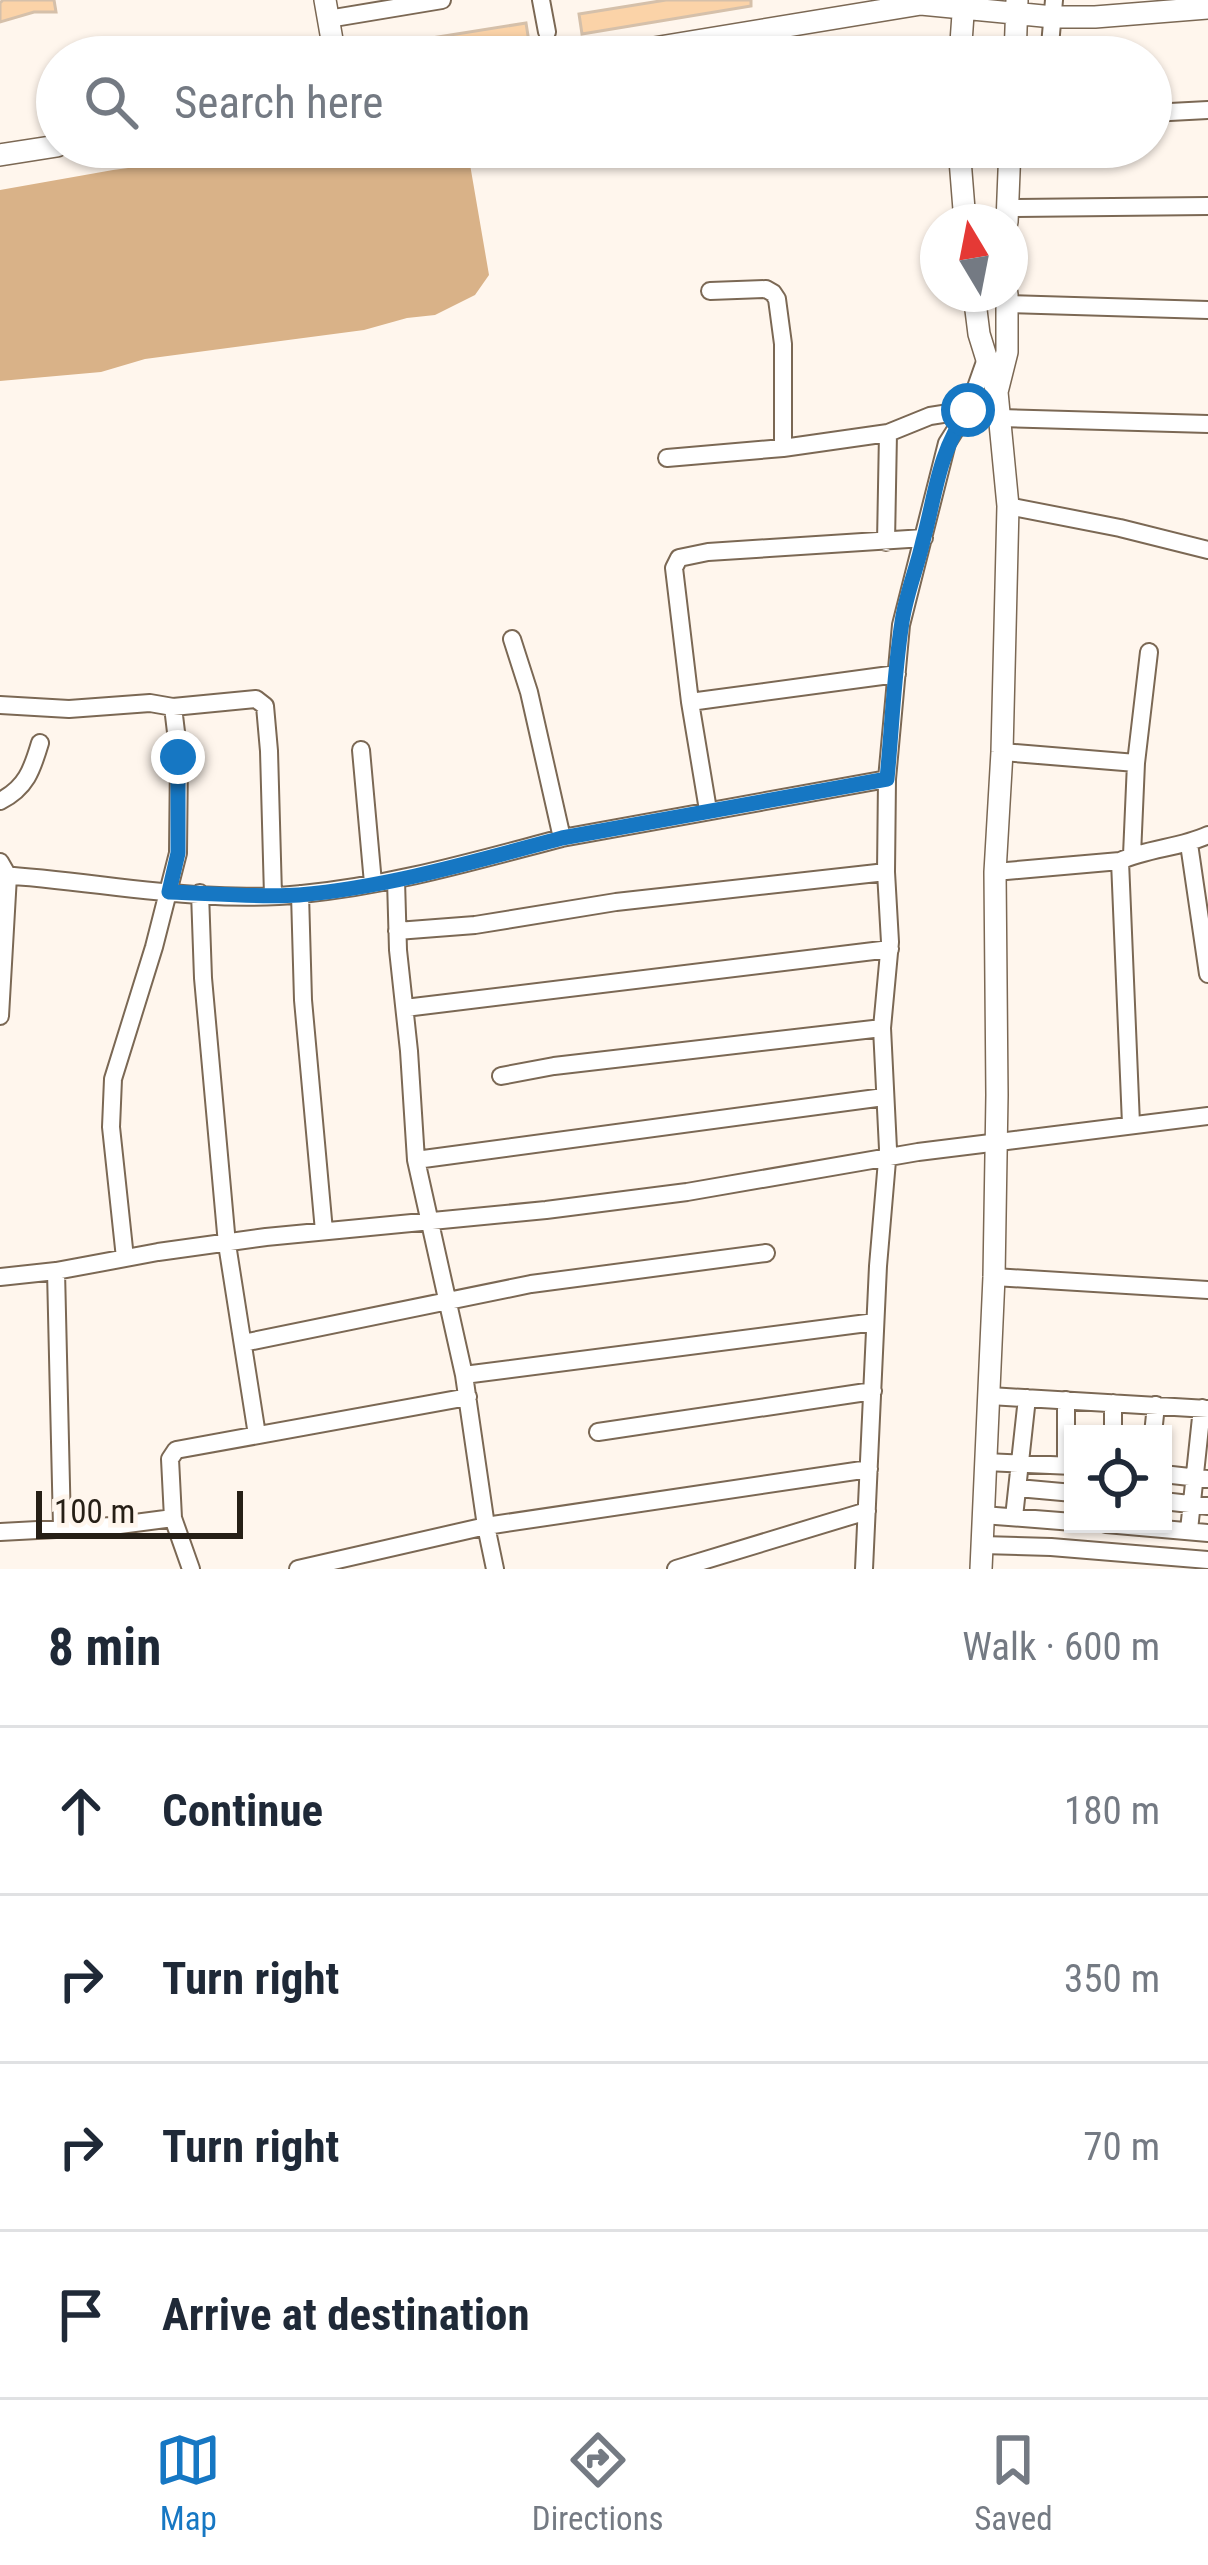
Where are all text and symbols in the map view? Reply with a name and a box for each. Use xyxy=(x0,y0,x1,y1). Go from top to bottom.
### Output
search box xyxy=(36,36,1172,168)
icon: search xyxy=(78,69,144,135)
text: Search here xyxy=(174,76,383,129)
north arrow xyxy=(920,204,1028,312)
route start xyxy=(941,383,995,437)
route end xyxy=(151,730,205,784)
map controls xyxy=(1064,1425,1172,1533)
button: locate xyxy=(1064,1425,1172,1533)
scale bar xyxy=(36,1485,243,1538)
text: 100 m xyxy=(54,1492,135,1531)
text: 8 min xyxy=(48,1618,161,1677)
text: Walk · 600 m xyxy=(962,1624,1160,1670)
icon: ahead xyxy=(48,1778,114,1844)
text: Continue xyxy=(162,1784,323,1837)
text: 180 m xyxy=(1064,1788,1160,1834)
icon: right xyxy=(48,1946,114,2012)
text: Turn right xyxy=(162,1952,339,2005)
text: 350 m xyxy=(1064,1956,1160,2002)
icon: right xyxy=(48,2114,114,2180)
text: Turn right xyxy=(162,2120,339,2173)
text: 70 m xyxy=(1083,2124,1160,2170)
icon: arrive xyxy=(48,2282,114,2348)
text: Arrive at destination xyxy=(162,2288,530,2341)
tab: Map xyxy=(155,2427,221,2538)
tab: Directions xyxy=(532,2427,664,2538)
tab: Saved xyxy=(974,2427,1053,2538)

